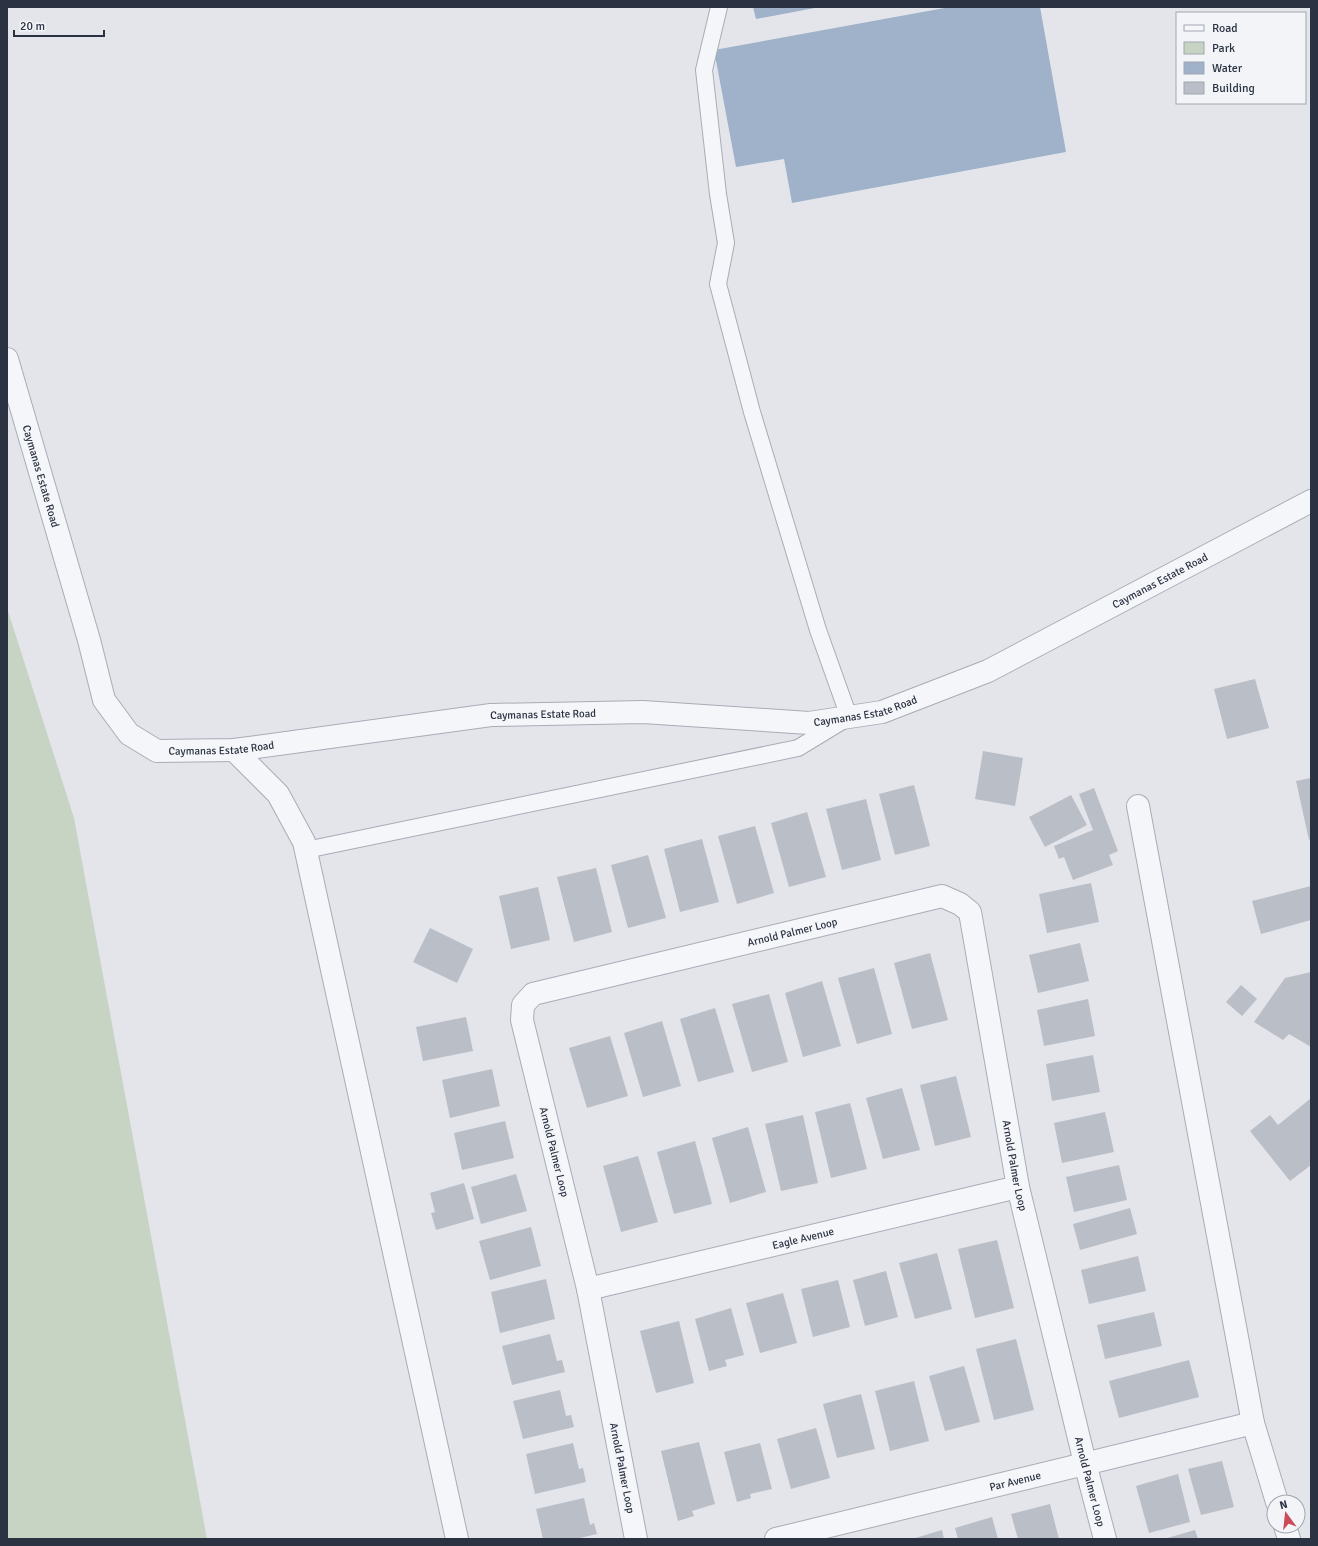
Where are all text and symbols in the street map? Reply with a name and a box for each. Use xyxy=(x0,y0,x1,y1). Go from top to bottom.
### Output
scale bar xyxy=(14,12,104,38)
legend xyxy=(1176,12,1306,104)
text: 20 m xyxy=(20,19,45,34)
text: Road xyxy=(1212,21,1238,36)
text: Park xyxy=(1212,41,1235,56)
text: Water xyxy=(1212,61,1243,76)
text: Building xyxy=(1212,81,1255,96)
street label: Caymanas Estate Road xyxy=(20,423,62,529)
street label: Caymanas Estate Road xyxy=(1110,550,1210,611)
street label: Caymanas Estate Road xyxy=(813,693,919,729)
street label: Caymanas Estate Road xyxy=(490,706,596,722)
street label: Caymanas Estate Road xyxy=(168,738,275,757)
street label: Arnold Palmer Loop xyxy=(746,915,839,949)
street label: Arnold Palmer Loop xyxy=(537,1106,571,1198)
street label: Arnold Palmer Loop xyxy=(1000,1119,1030,1212)
street label: Eagle Avenue xyxy=(771,1224,835,1252)
street label: Arnold Palmer Loop xyxy=(607,1422,637,1515)
street label: Arnold Palmer Loop xyxy=(1072,1435,1108,1528)
street label: Par Avenue xyxy=(988,1468,1042,1493)
north arrow xyxy=(1266,1494,1306,1534)
text: N xyxy=(1278,1498,1289,1512)

